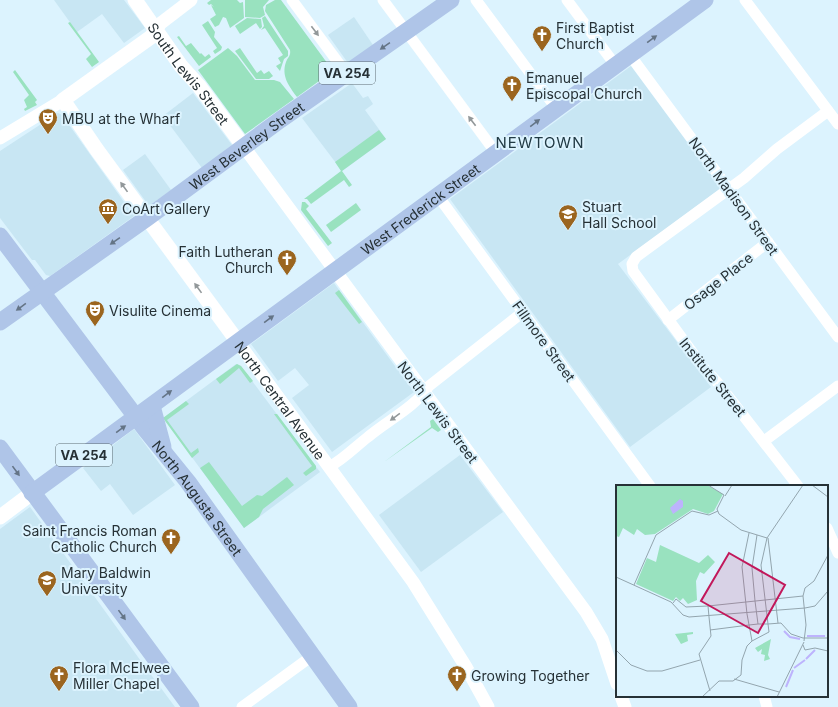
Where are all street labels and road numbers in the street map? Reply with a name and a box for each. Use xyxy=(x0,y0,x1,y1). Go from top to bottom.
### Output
street label: South Lewis Street xyxy=(145,19,233,128)
road number: VA 254 xyxy=(319,62,375,84)
street label: West Beverley Street xyxy=(185,97,307,193)
street label: North Madison Street xyxy=(686,134,783,258)
street label: West Frederick Street xyxy=(357,159,483,258)
street label: Osage Place xyxy=(680,249,756,313)
street label: Fillmore Street xyxy=(509,297,579,385)
street label: Institute Street xyxy=(676,334,750,420)
street label: North Central Avenue xyxy=(232,338,329,463)
street label: North Lewis Street xyxy=(394,358,482,466)
street label: North Augusta Street xyxy=(149,437,246,559)
road number: VA 254 xyxy=(56,444,112,466)

